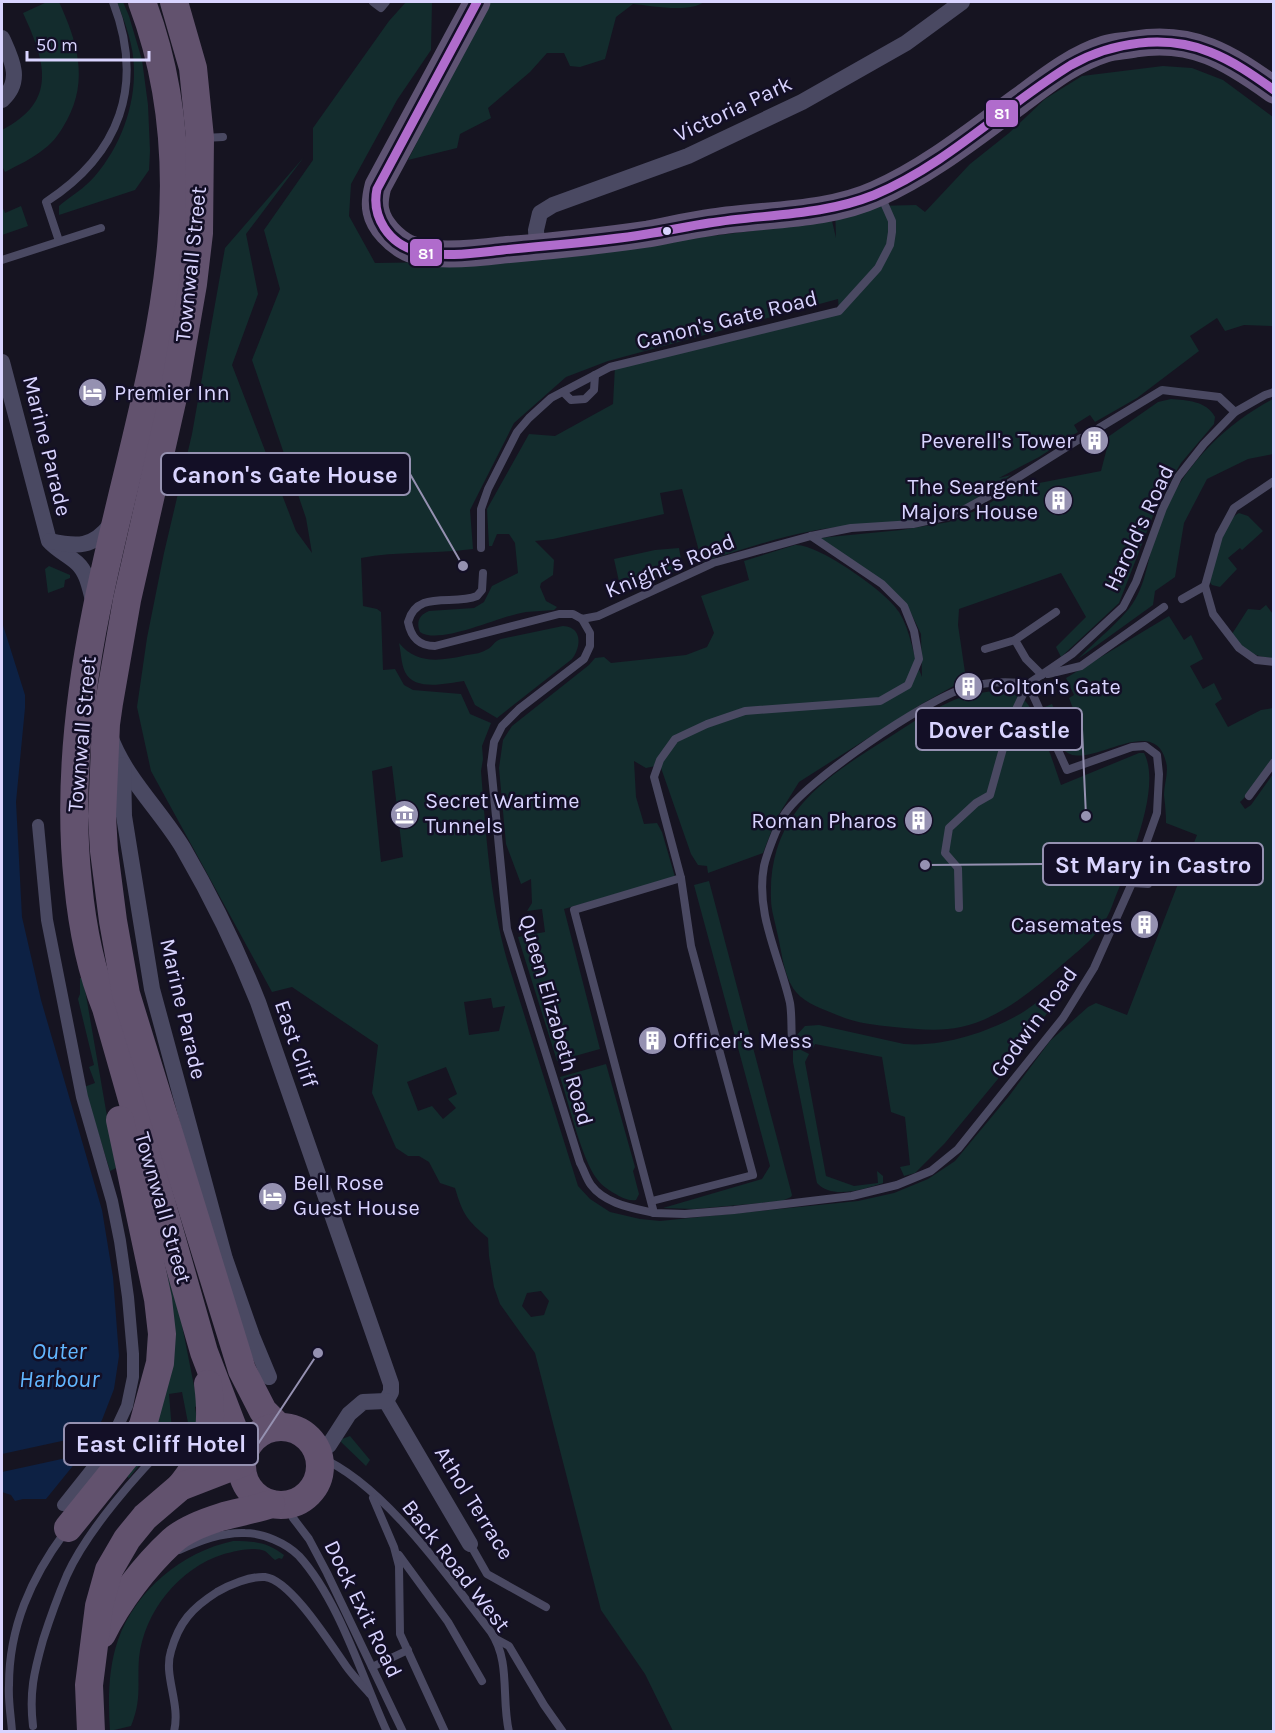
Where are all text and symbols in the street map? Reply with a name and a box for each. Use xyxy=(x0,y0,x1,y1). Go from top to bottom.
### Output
scale bar xyxy=(27,24,148,62)
text: 50 m xyxy=(36,34,78,56)
street label: Victoria Park xyxy=(670,70,796,148)
line badge: 81 xyxy=(985,99,1019,128)
text: 81 xyxy=(994,104,1010,123)
street label: Townwall Street xyxy=(170,185,212,343)
unlabelled marker xyxy=(661,225,673,237)
line badge: 81 xyxy=(409,238,443,267)
text: 81 xyxy=(418,244,434,263)
street label: Canon's Gate Road xyxy=(634,285,820,355)
street label: Marine Parade xyxy=(17,373,77,519)
hotel icon: Premier Inn xyxy=(77,377,109,409)
place label: Premier Inn xyxy=(114,380,230,406)
building icon: Peverell's Tower xyxy=(1079,425,1111,457)
place label: Peverell's Tower xyxy=(920,428,1074,454)
callout: Canon's Gate House xyxy=(161,453,410,495)
text: Canon's Gate House xyxy=(172,461,398,489)
street label: Harold's Road xyxy=(1098,461,1180,595)
place label: The Seargent Majors House xyxy=(901,474,1038,525)
building icon: The Seargent Majors House xyxy=(1043,484,1075,516)
street label: Knight's Road xyxy=(601,528,739,604)
street label: Townwall Street xyxy=(62,655,102,813)
building icon: Colton's Gate xyxy=(953,671,985,703)
place label: Colton's Gate xyxy=(990,674,1121,700)
callout: Dover Castle xyxy=(916,708,1082,750)
text: Dover Castle xyxy=(928,716,1070,744)
place label: Secret Wartime Tunnels xyxy=(425,788,579,839)
museum icon: Secret Wartime Tunnels xyxy=(388,798,420,830)
building icon: Roman Pharos xyxy=(902,805,934,837)
place label: Roman Pharos xyxy=(751,808,897,834)
callout: St Mary in Castro xyxy=(1043,843,1263,885)
text: St Mary in Castro xyxy=(1055,851,1251,879)
building icon: Casemates xyxy=(1128,909,1160,941)
street label: Queen Elizabeth Road xyxy=(513,912,599,1128)
place label: Casemates xyxy=(1011,912,1123,938)
street label: Marine Parade xyxy=(154,936,212,1082)
street label: Godwin Road xyxy=(985,961,1083,1083)
street label: East Cliff xyxy=(269,997,323,1092)
building icon: Officer's Mess xyxy=(636,1025,668,1057)
place label: Officer's Mess xyxy=(673,1028,812,1054)
street label: Townwall Street xyxy=(129,1129,197,1287)
place label: Bell Rose Guest House xyxy=(293,1170,420,1221)
hotel icon: Bell Rose Guest House xyxy=(256,1180,288,1212)
water label: Outer Harbour xyxy=(19,1337,100,1393)
callout: East Cliff Hotel xyxy=(64,1423,258,1465)
text: East Cliff Hotel xyxy=(76,1430,246,1458)
street label: Athol Terrace xyxy=(429,1441,519,1565)
street label: Back Road West xyxy=(396,1495,516,1637)
street label: Dock Exit Road xyxy=(318,1536,408,1682)

